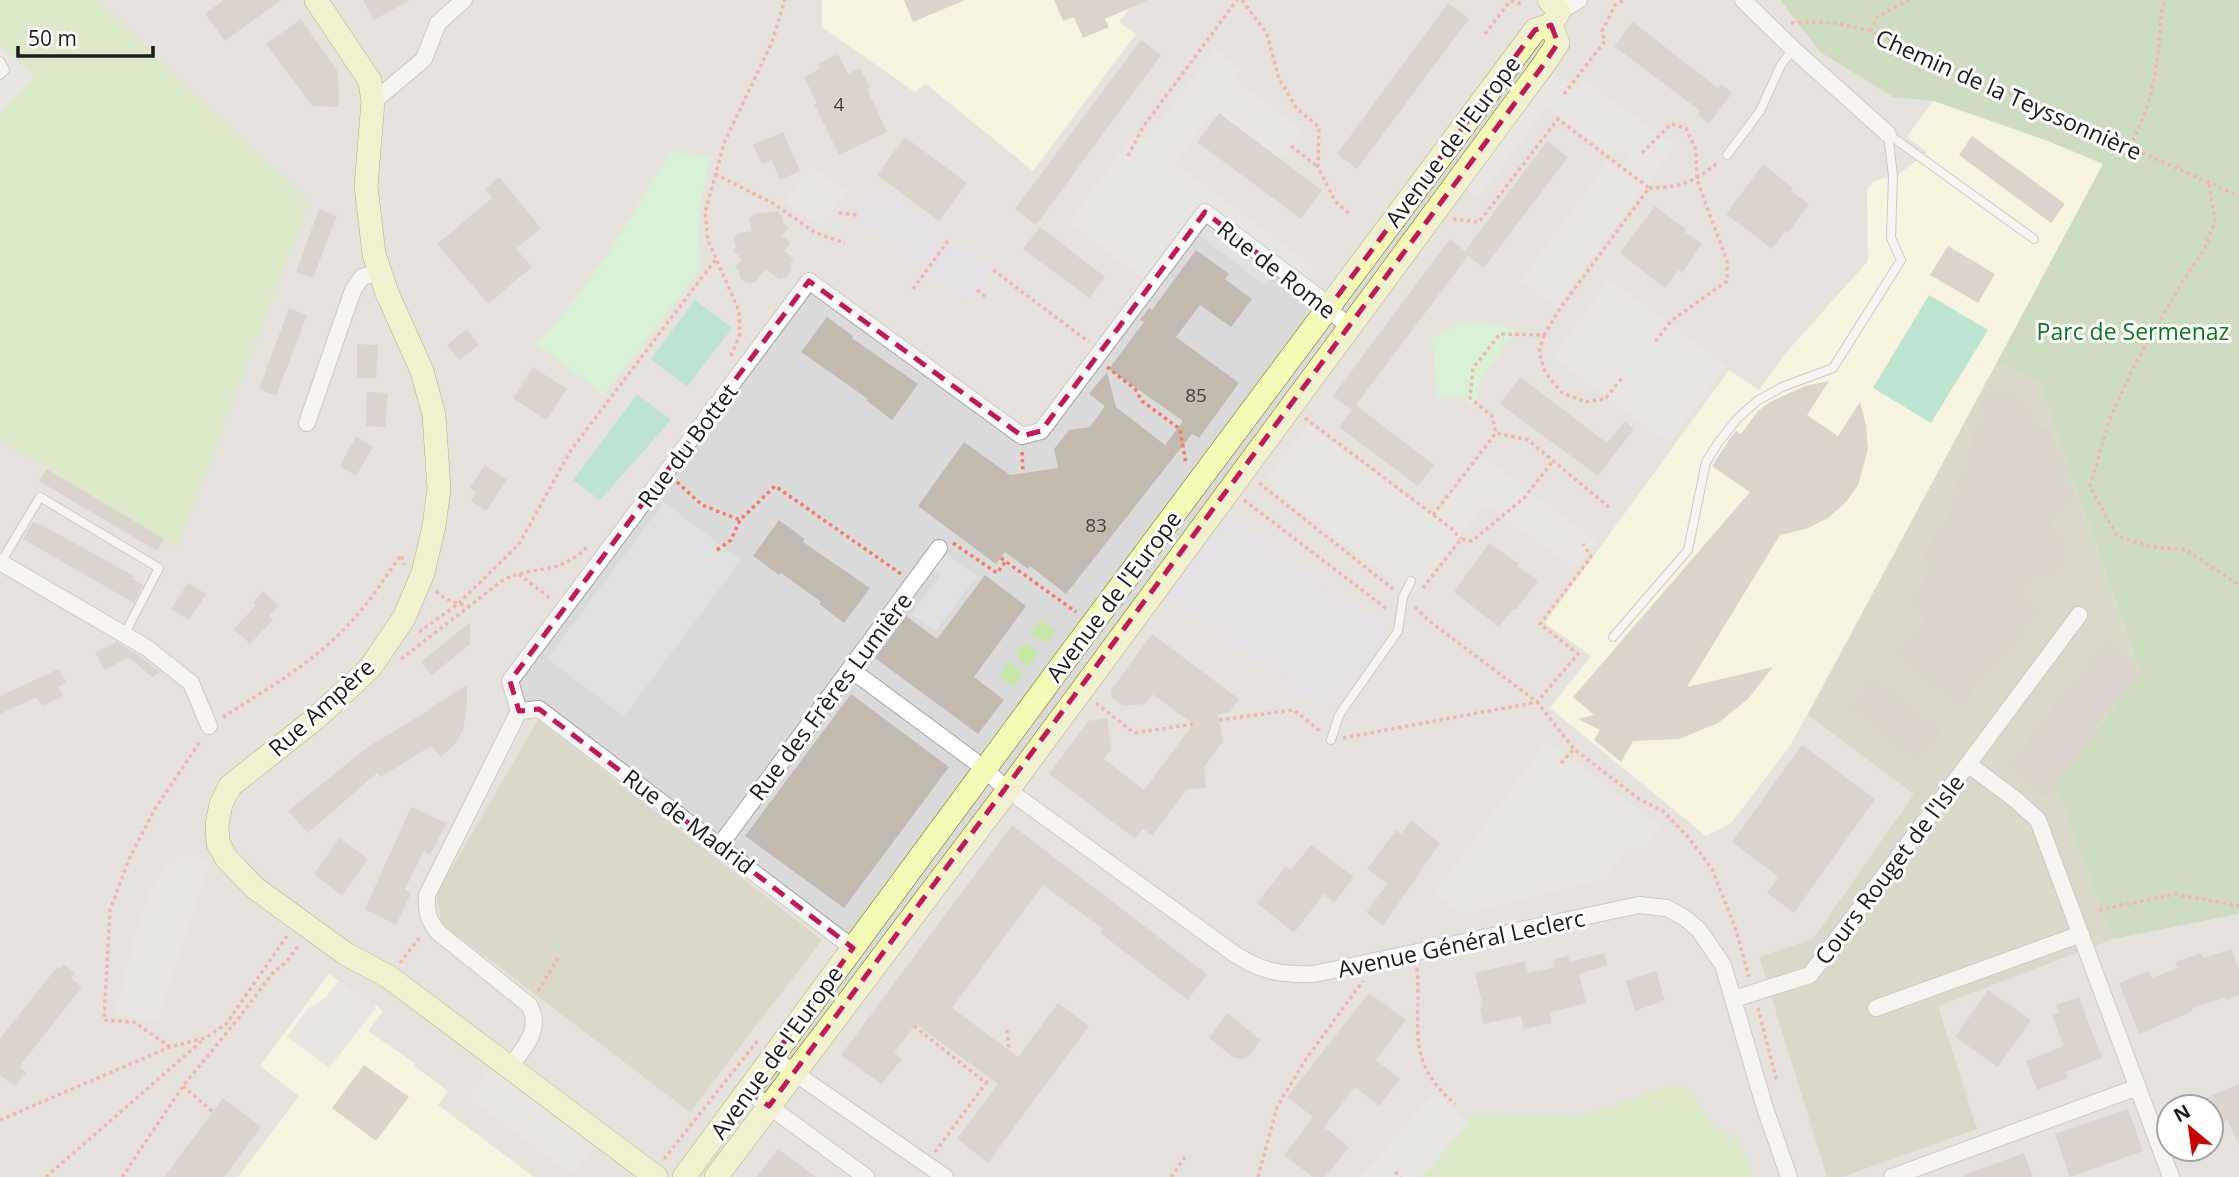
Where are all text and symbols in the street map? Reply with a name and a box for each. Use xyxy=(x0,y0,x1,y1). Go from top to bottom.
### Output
scale bar xyxy=(18,14,152,58)
street label: Chemin de la Teyssonnière xyxy=(1871,21,2147,167)
text: 50 m xyxy=(28,24,77,52)
street label: Avenue de l'Europe xyxy=(1377,49,1527,233)
house number: 4 xyxy=(834,91,845,117)
street label: Rue de Rome xyxy=(1211,213,1343,325)
park label: Parc de Sermenaz xyxy=(2037,315,2229,347)
street label: Rue du Bottet xyxy=(630,376,744,514)
house number: 85 xyxy=(1185,382,1207,408)
street label: Avenue de l'Europe xyxy=(1038,504,1188,688)
house number: 83 xyxy=(1085,512,1107,538)
street label: Rue des Frères Lumière xyxy=(741,585,919,807)
street label: Rue Ampère xyxy=(261,651,381,763)
street label: Rue de Madrid xyxy=(617,761,761,881)
street label: Cours Rouget de l'Isle xyxy=(1807,767,1971,971)
street label: Avenue Général Leclerc xyxy=(1335,901,1587,985)
street label: Avenue de l'Europe xyxy=(702,959,850,1145)
north arrow xyxy=(2155,1093,2225,1163)
text: N xyxy=(2169,1098,2195,1128)

